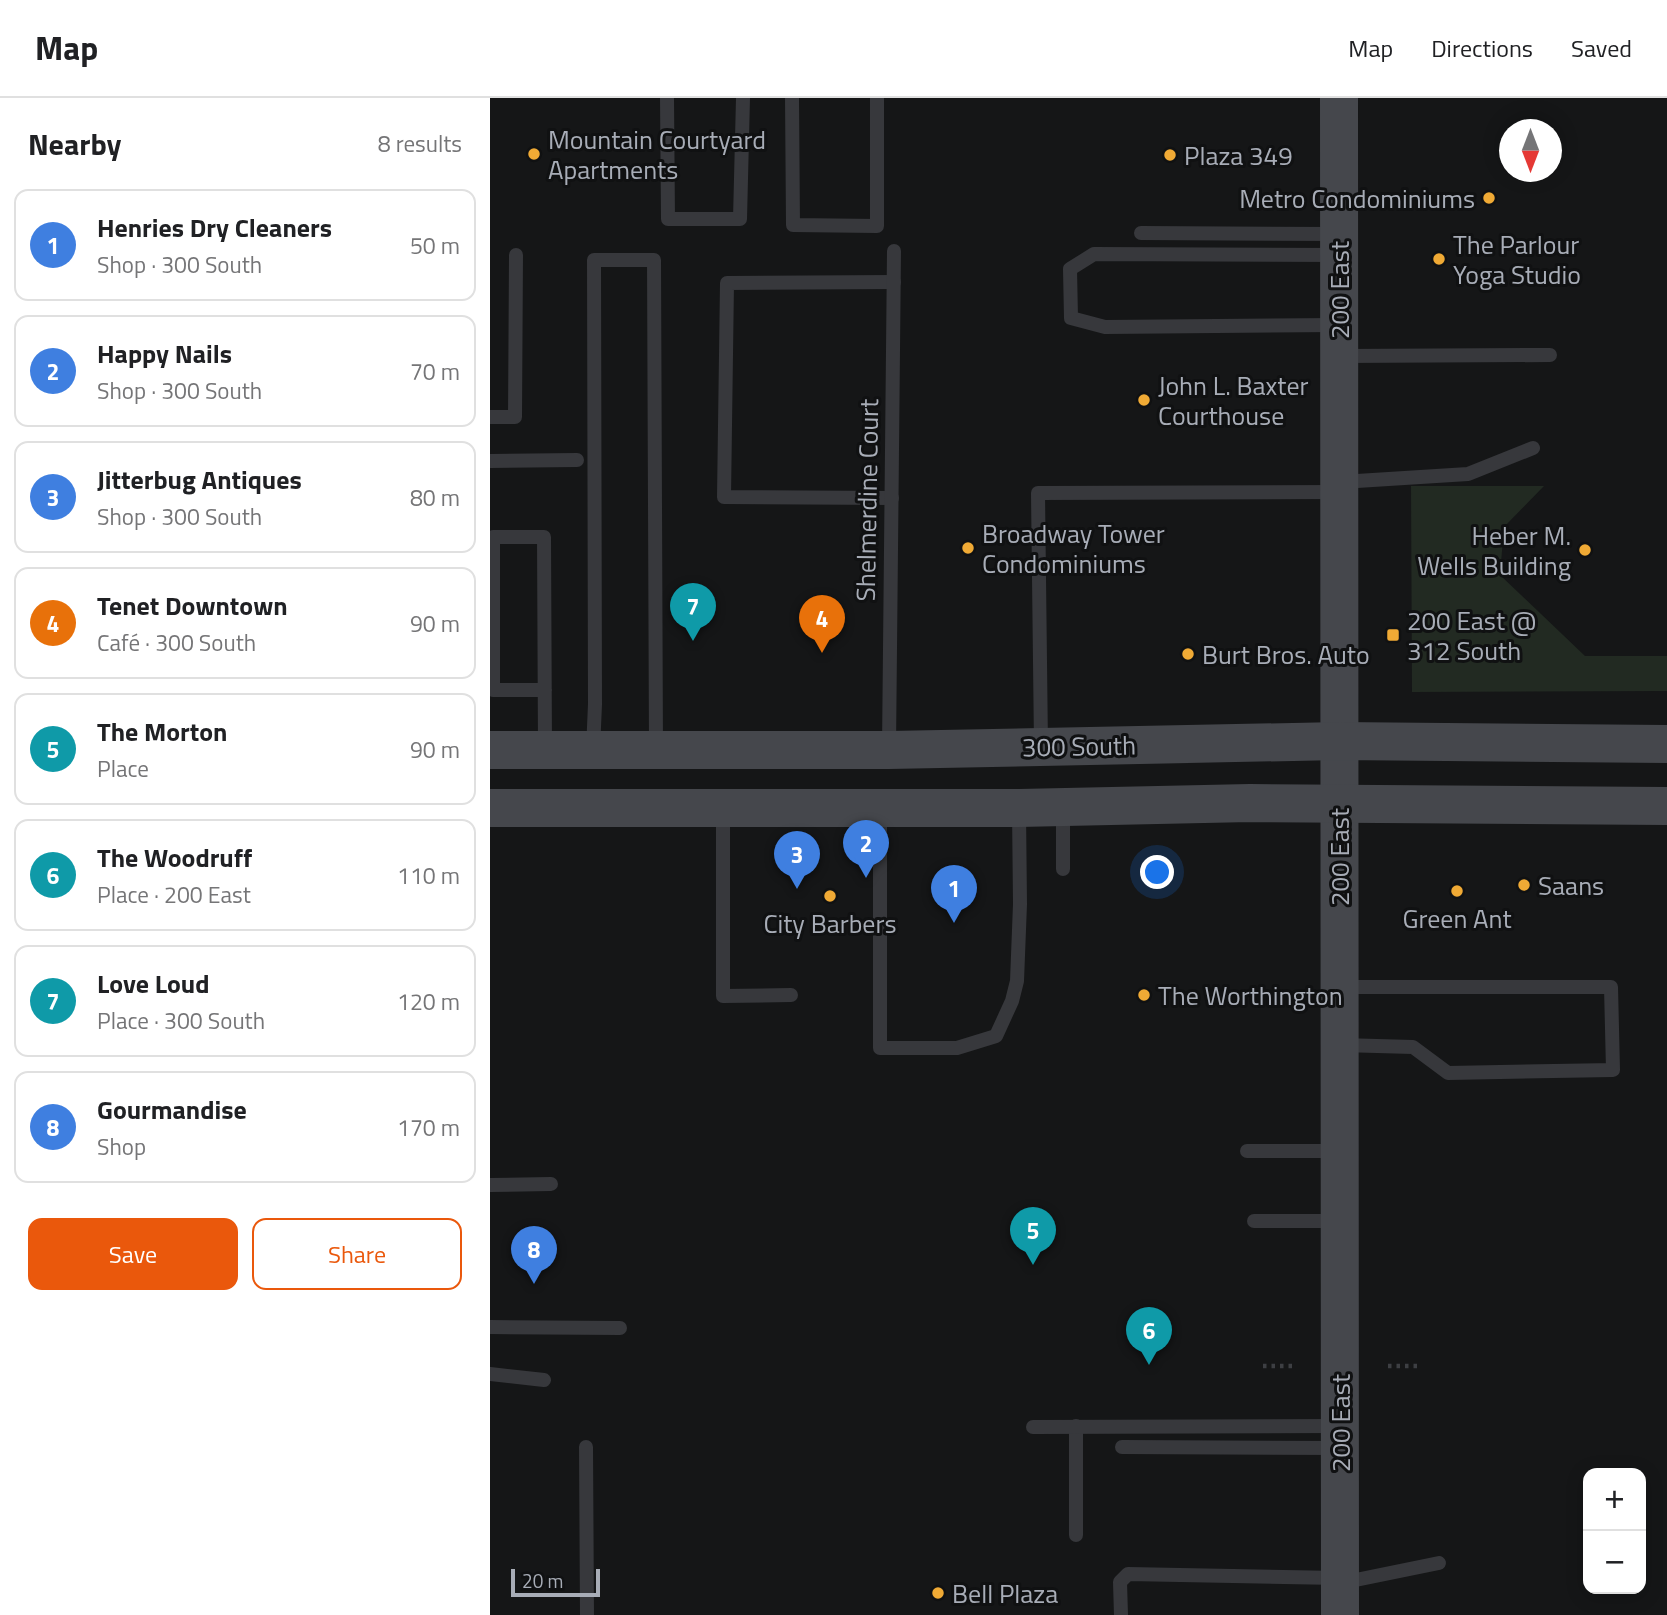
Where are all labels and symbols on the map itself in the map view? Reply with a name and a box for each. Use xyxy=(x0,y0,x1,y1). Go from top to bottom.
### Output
north arrow xyxy=(1499,119,1562,182)
place label: Mountain Courtyard Apartments xyxy=(548,120,766,189)
place label: Plaza 349 xyxy=(1184,136,1293,175)
marker: Mountain Courtyard Apartments xyxy=(526,146,542,162)
marker: Plaza 349 xyxy=(1162,147,1178,163)
place label: Metro Condominiums xyxy=(1239,179,1475,218)
marker: Metro Condominiums xyxy=(1481,190,1497,206)
place label: The Parlour Yoga Studio xyxy=(1453,225,1581,294)
street label: 200 East xyxy=(1320,241,1359,339)
marker: The Parlour Yoga Studio xyxy=(1431,251,1447,267)
place label: John L. Baxter Courthouse xyxy=(1158,366,1309,435)
marker: John L. Baxter Courthouse xyxy=(1136,392,1152,408)
street label: Shelmerdine Court xyxy=(846,398,888,602)
place label: Broadway Tower Condominiums xyxy=(982,514,1165,583)
place label: Heber M. Wells Building xyxy=(1417,516,1571,585)
marker: Broadway Tower Condominiums xyxy=(960,540,976,556)
marker: Heber M. Wells Building xyxy=(1577,542,1593,558)
pin: 7 xyxy=(670,583,716,641)
pin: 4 xyxy=(799,595,845,653)
place label: 200 East @ 312 South xyxy=(1407,601,1536,670)
marker: 200 East @ 312 South xyxy=(1385,627,1401,643)
place label: Burt Bros. Auto xyxy=(1202,635,1370,674)
marker: Burt Bros. Auto xyxy=(1180,646,1196,662)
street label: 300 South xyxy=(1022,726,1136,766)
street label: 200 East xyxy=(1320,808,1359,906)
pin: 2 xyxy=(843,820,889,878)
pin: 3 xyxy=(774,831,820,889)
your location xyxy=(1140,855,1174,889)
pin: 1 xyxy=(931,865,977,923)
place label: Saans xyxy=(1538,866,1604,905)
marker: Saans xyxy=(1516,877,1532,893)
marker: Green Ant xyxy=(1449,883,1465,899)
marker: City Barbers xyxy=(822,888,838,904)
place label: Green Ant xyxy=(1402,899,1512,938)
place label: City Barbers xyxy=(763,904,897,943)
place label: The Worthington xyxy=(1158,976,1343,1015)
marker: The Worthington xyxy=(1136,987,1152,1003)
pin: 5 xyxy=(1010,1207,1056,1265)
pin: 8 xyxy=(511,1226,557,1284)
pin: 6 xyxy=(1126,1307,1172,1365)
street label: 200 East xyxy=(1321,1374,1360,1472)
scale bar xyxy=(511,1566,600,1598)
place label: Bell Plaza xyxy=(952,1574,1058,1613)
marker: Bell Plaza xyxy=(930,1585,946,1601)

